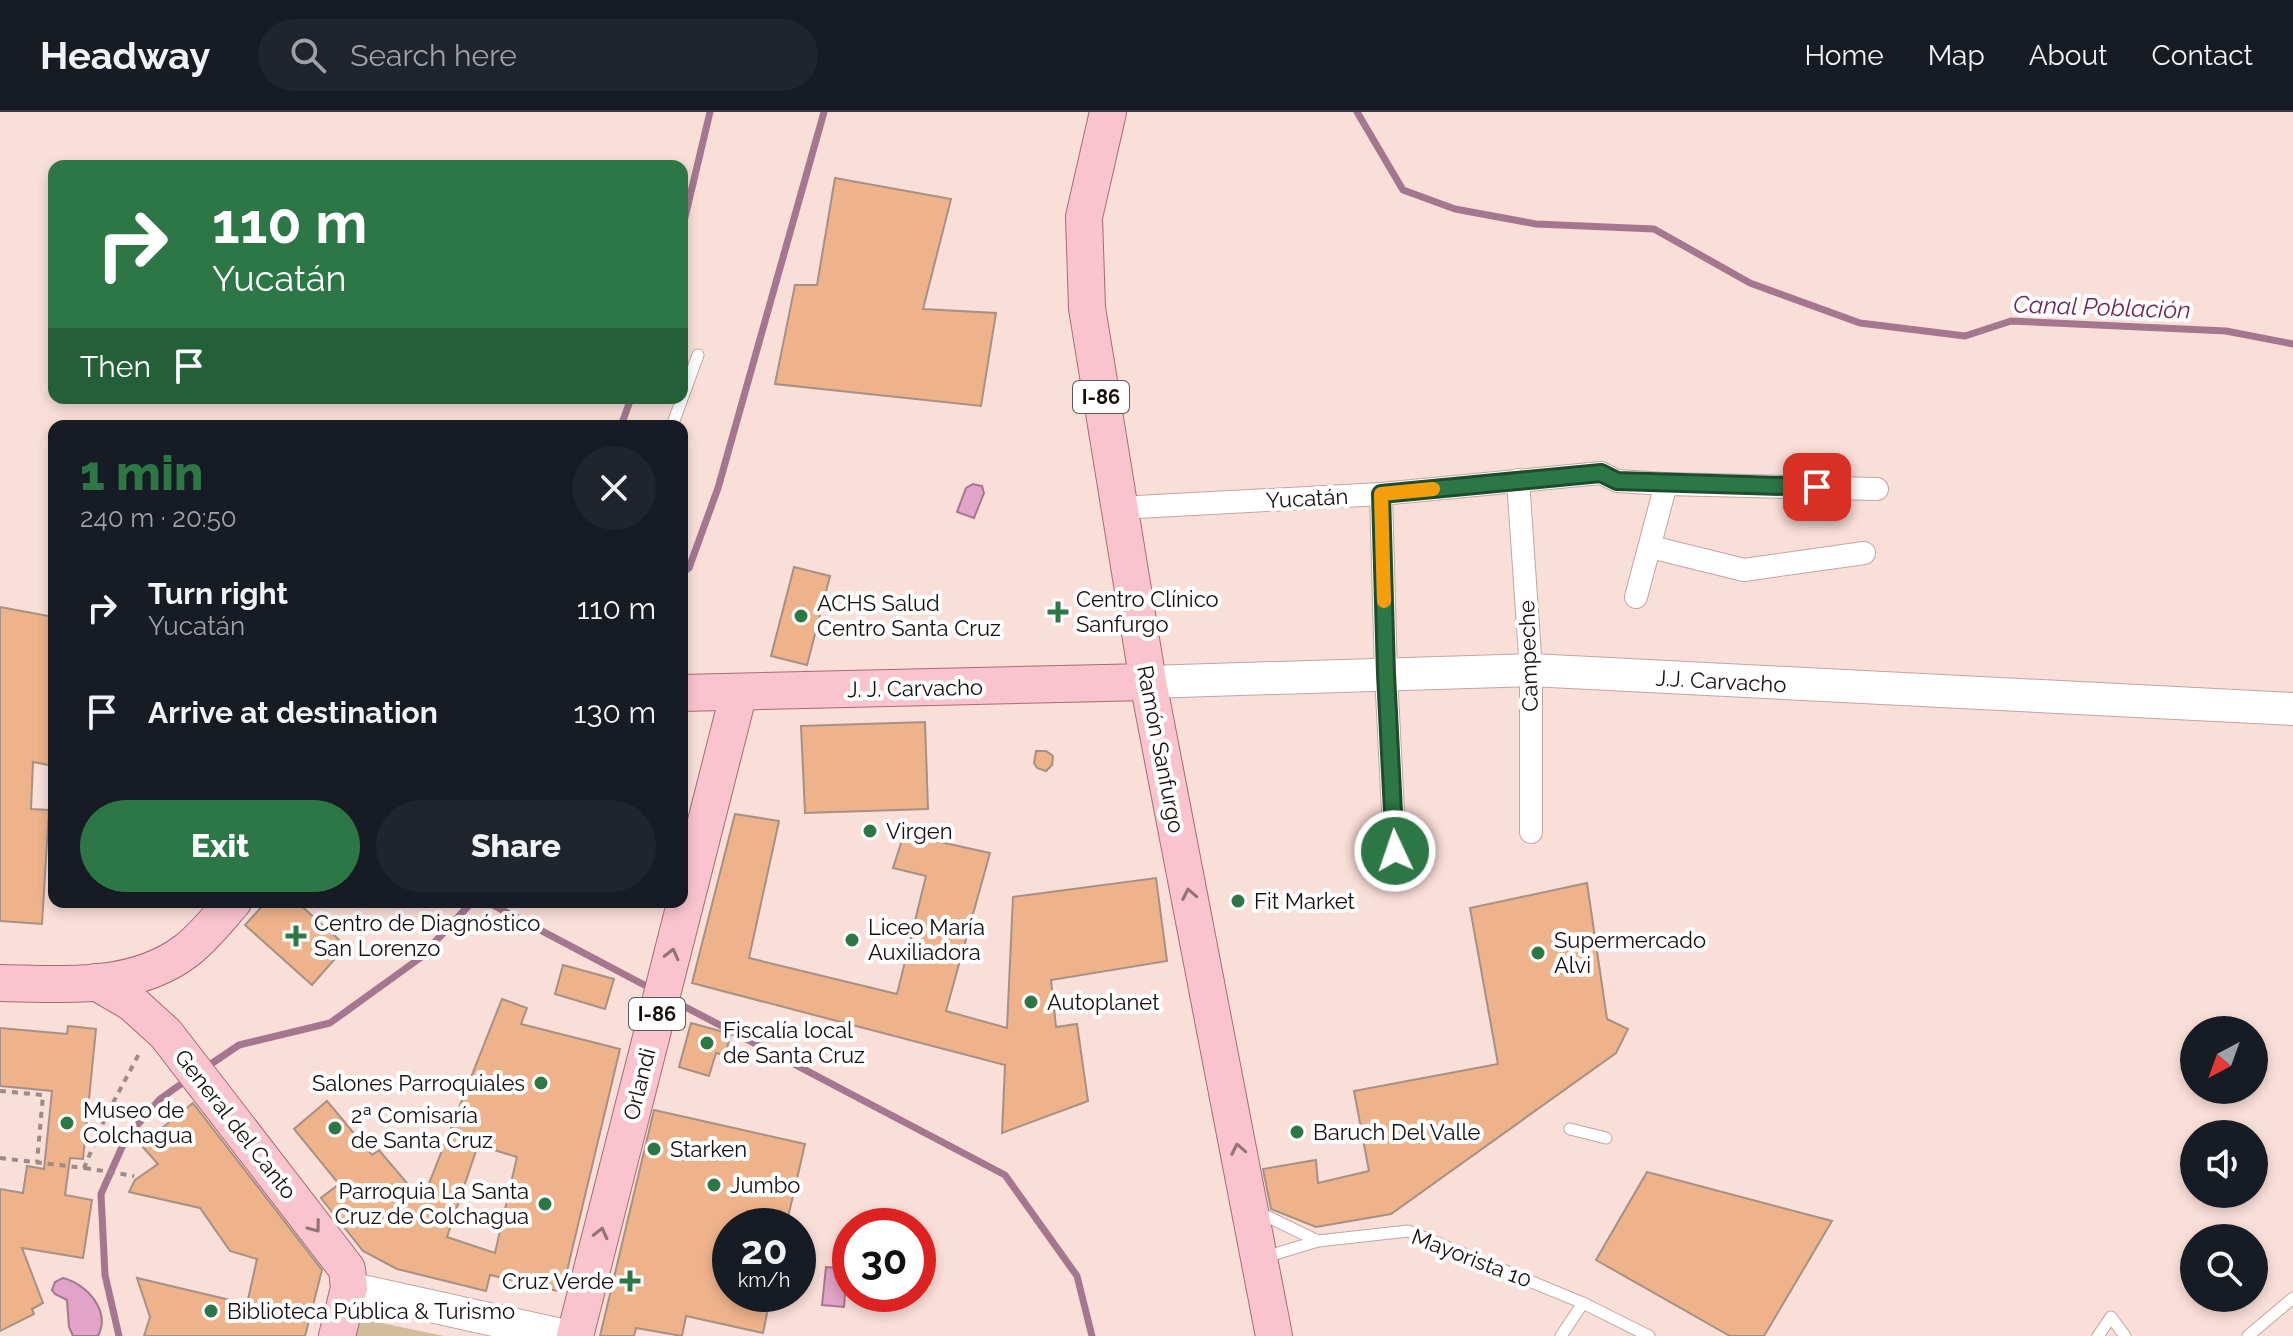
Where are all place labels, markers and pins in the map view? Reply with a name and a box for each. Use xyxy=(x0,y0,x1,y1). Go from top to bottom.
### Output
pin xyxy=(1783,453,1851,521)
place label: Centro Clínico Sanfurgo xyxy=(1076,586,1219,637)
place label: ACHS Salud Centro Santa Cruz xyxy=(817,590,1001,641)
marker: Centro Clínico Sanfurgo xyxy=(1047,601,1069,623)
marker: ACHS Salud Centro Santa Cruz xyxy=(792,607,810,625)
place label: Virgen xyxy=(886,818,952,844)
marker: Virgen xyxy=(861,822,879,840)
place label: Fit Market xyxy=(1254,888,1356,914)
marker: Fit Market xyxy=(1229,892,1247,910)
place label: Centro de Diagnóstico San Lorenzo xyxy=(314,910,540,961)
place label: Liceo María Auxiliadora xyxy=(868,914,985,965)
marker: Centro de Diagnóstico San Lorenzo xyxy=(285,925,307,947)
place label: Supermercado Alvi xyxy=(1554,927,1706,978)
marker: Liceo María Auxiliadora xyxy=(843,931,861,949)
marker: Supermercado Alvi xyxy=(1529,944,1547,962)
place label: Autoplanet xyxy=(1047,989,1160,1015)
marker: Autoplanet xyxy=(1022,993,1040,1011)
place label: Fiscalía local de Santa Cruz xyxy=(723,1017,865,1068)
marker: Fiscalía local de Santa Cruz xyxy=(698,1034,716,1052)
place label: Salones Parroquiales xyxy=(312,1070,525,1096)
marker: Salones Parroquiales xyxy=(532,1074,550,1092)
place label: Museo de Colchagua xyxy=(83,1097,193,1148)
place label: 2ª Comisaría de Santa Cruz xyxy=(351,1102,493,1153)
marker: Museo de Colchagua xyxy=(58,1114,76,1132)
marker: 2ª Comisaría de Santa Cruz xyxy=(326,1119,344,1137)
place label: Baruch Del Valle xyxy=(1313,1119,1481,1145)
marker: Baruch Del Valle xyxy=(1288,1123,1306,1141)
place label: Starken xyxy=(670,1136,747,1162)
marker: Starken xyxy=(645,1140,663,1158)
place label: Jumbo xyxy=(730,1172,800,1198)
marker: Jumbo xyxy=(705,1176,723,1194)
place label: Parroquia La Santa Cruz de Colchagua xyxy=(335,1178,529,1229)
marker: Parroquia La Santa Cruz de Colchagua xyxy=(536,1195,554,1213)
place label: Cruz Verde xyxy=(502,1268,614,1294)
marker: Cruz Verde xyxy=(621,1272,639,1290)
place label: Biblioteca Pública & Turismo xyxy=(227,1298,515,1324)
marker: Biblioteca Pública & Turismo xyxy=(202,1302,220,1320)

